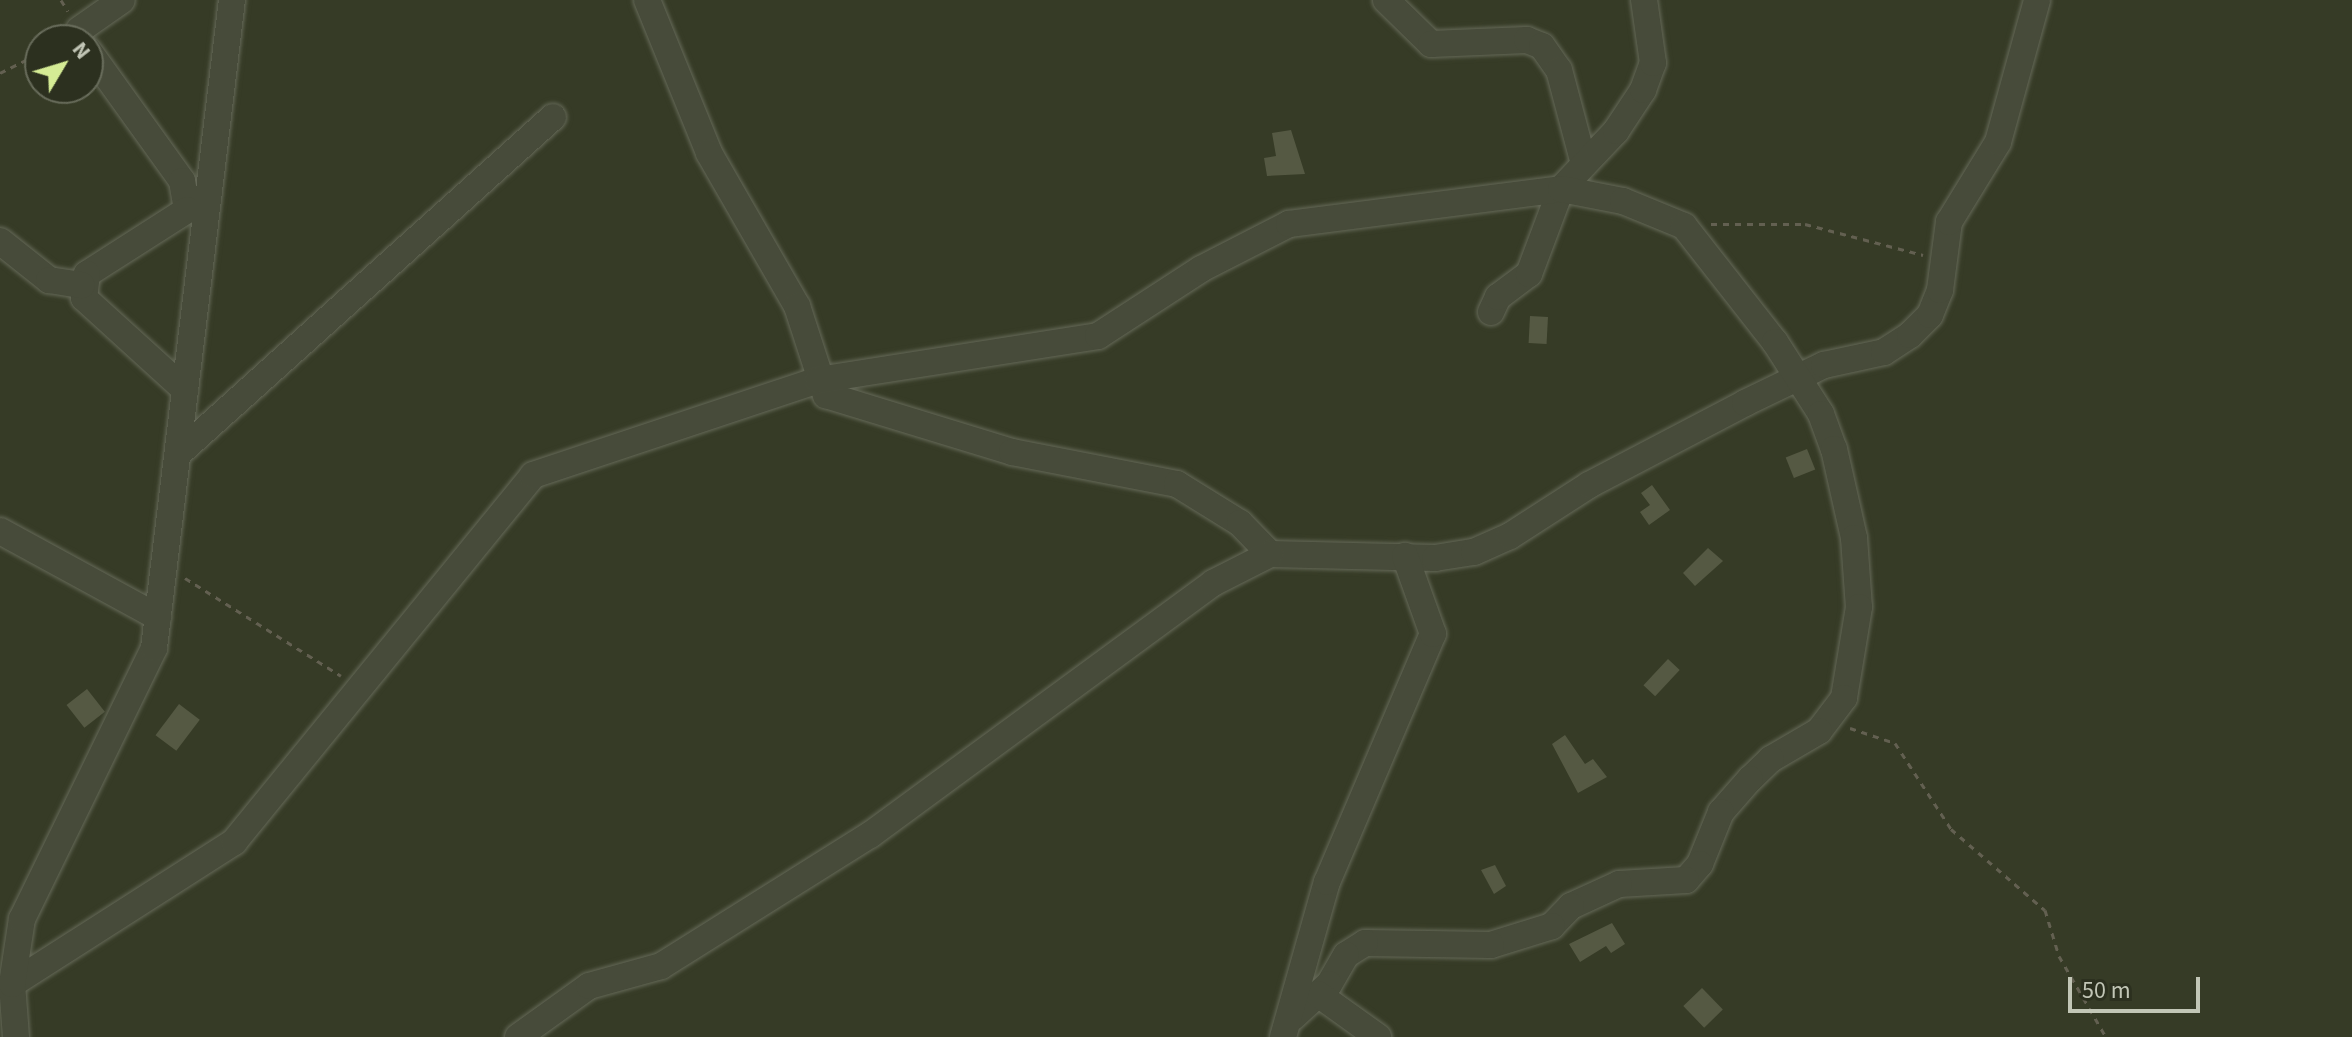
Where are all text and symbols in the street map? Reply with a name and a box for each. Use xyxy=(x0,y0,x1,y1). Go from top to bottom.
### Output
north arrow xyxy=(24,24,104,104)
text: N xyxy=(64,35,98,66)
scale bar xyxy=(2072,961,2204,1011)
text: 50 m xyxy=(2082,973,2131,1008)

